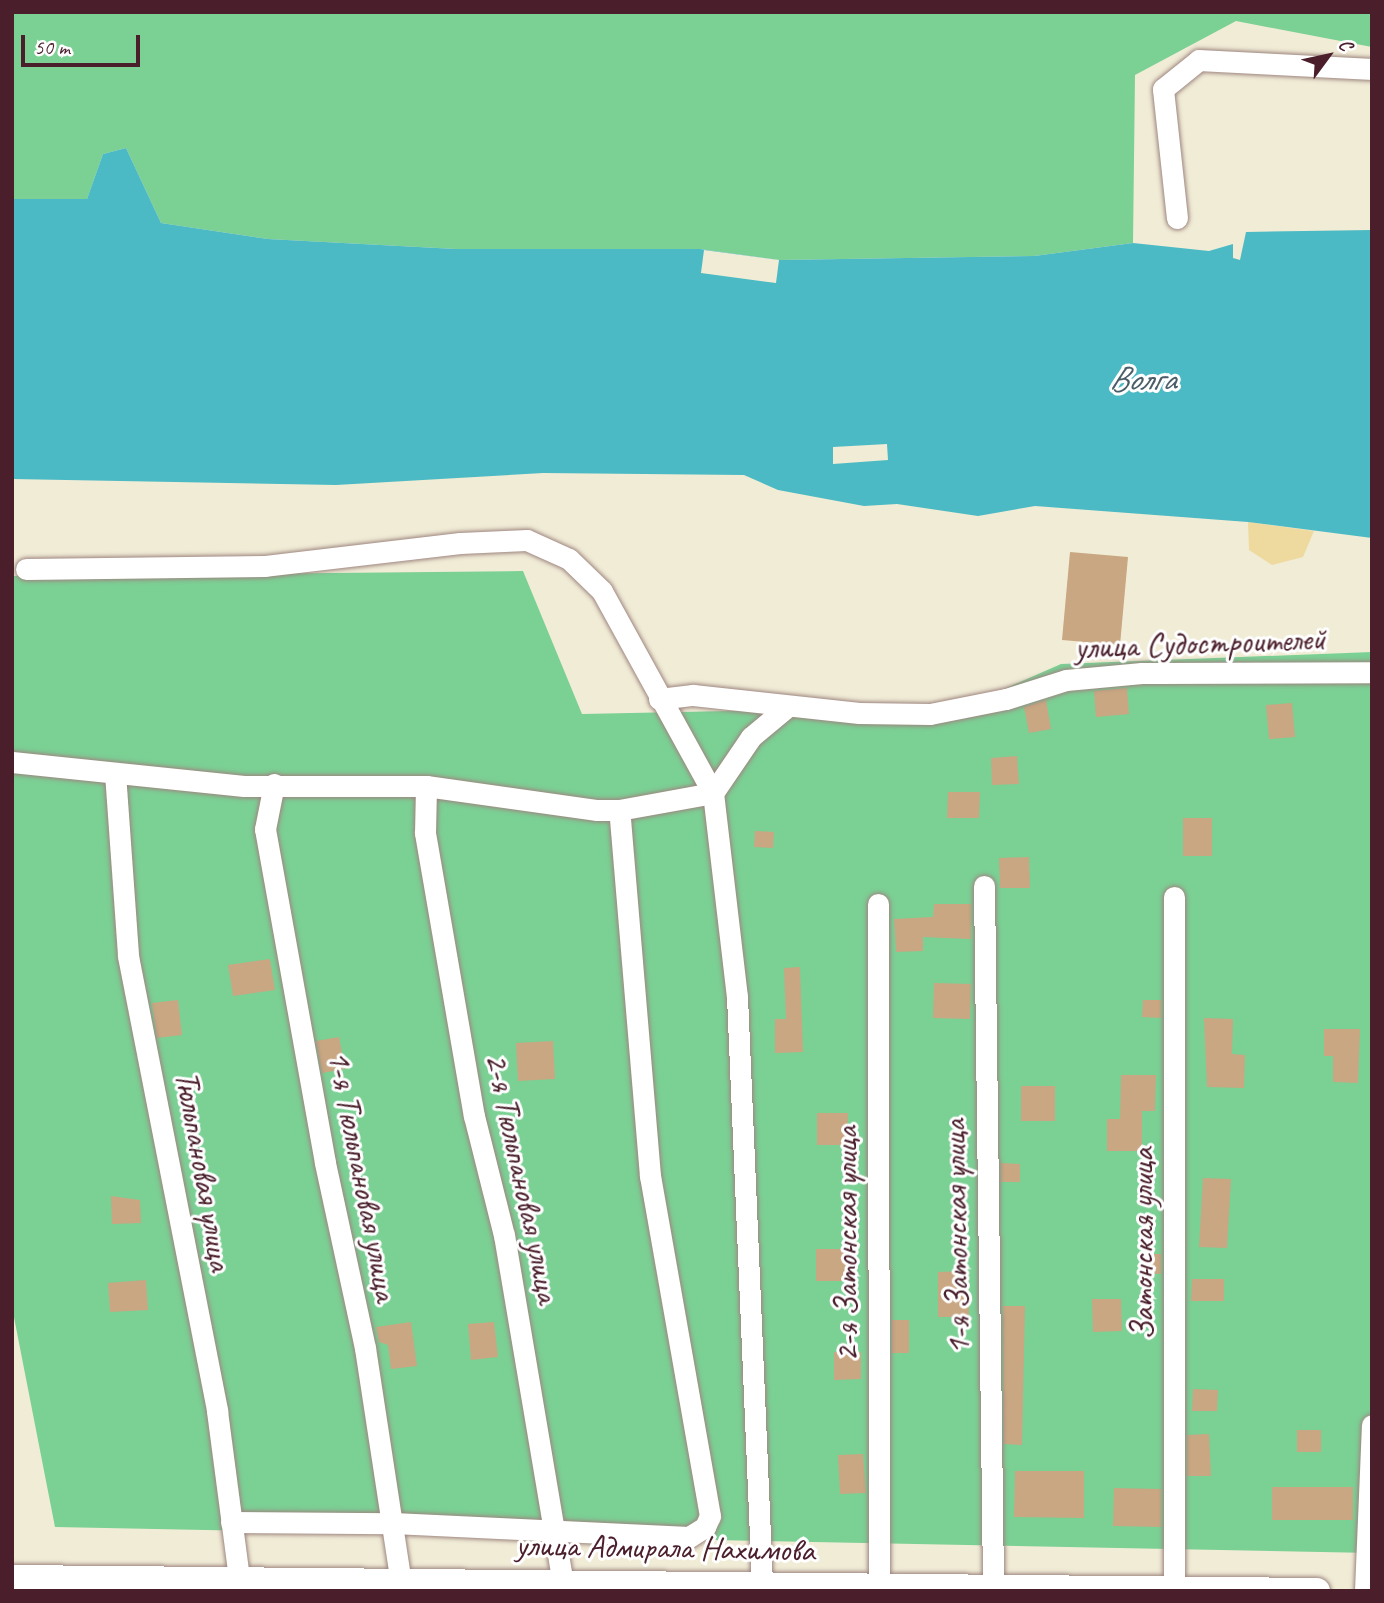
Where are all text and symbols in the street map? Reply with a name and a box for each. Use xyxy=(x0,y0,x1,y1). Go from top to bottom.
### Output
scale bar xyxy=(24,21,144,65)
north arrow xyxy=(1293,21,1363,91)
text: 50 m xyxy=(34,34,70,60)
text: С xyxy=(1333,34,1358,55)
water label: Волга xyxy=(1109,358,1175,400)
street label: улица Судостроителей xyxy=(1073,620,1327,668)
street label: 1-я Тюльпановая улица xyxy=(319,1049,405,1303)
street label: 2-я Тюльпановая улица xyxy=(477,1052,567,1304)
street label: Тюльпановая улица xyxy=(166,1067,240,1275)
street label: 1-я Затонская улица xyxy=(935,1116,979,1358)
street label: 2-я Затонская улица xyxy=(827,1123,867,1365)
street label: Затонская улица xyxy=(1123,1146,1163,1342)
street label: улица Адмирала Нахимова xyxy=(513,1526,817,1570)

